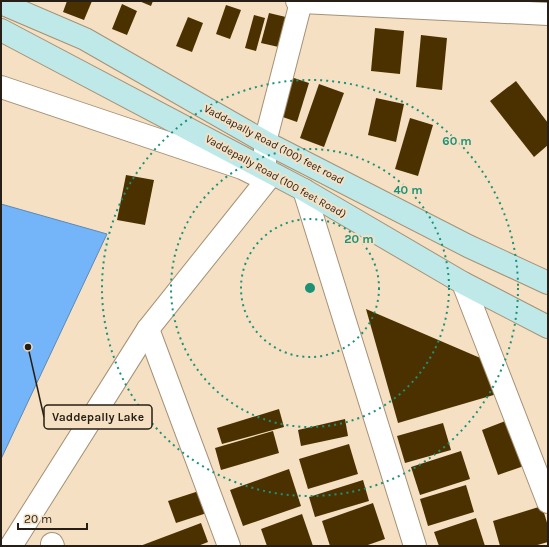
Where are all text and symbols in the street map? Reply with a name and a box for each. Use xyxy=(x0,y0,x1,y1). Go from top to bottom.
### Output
street label: Vaddapally Road (100) feet road xyxy=(201,102,346,187)
street label: Vaddepally Road (100 feet Road) xyxy=(203,132,349,221)
text: 60 m xyxy=(442,134,472,148)
text: 40 m xyxy=(393,183,423,197)
text: 20 m xyxy=(344,232,374,246)
centre of rings xyxy=(303,281,317,295)
callout: Vaddepally Lake xyxy=(44,405,152,429)
text: Vaddepally Lake xyxy=(52,410,144,424)
scale bar xyxy=(18,505,87,531)
text: 20 m xyxy=(24,512,52,526)

